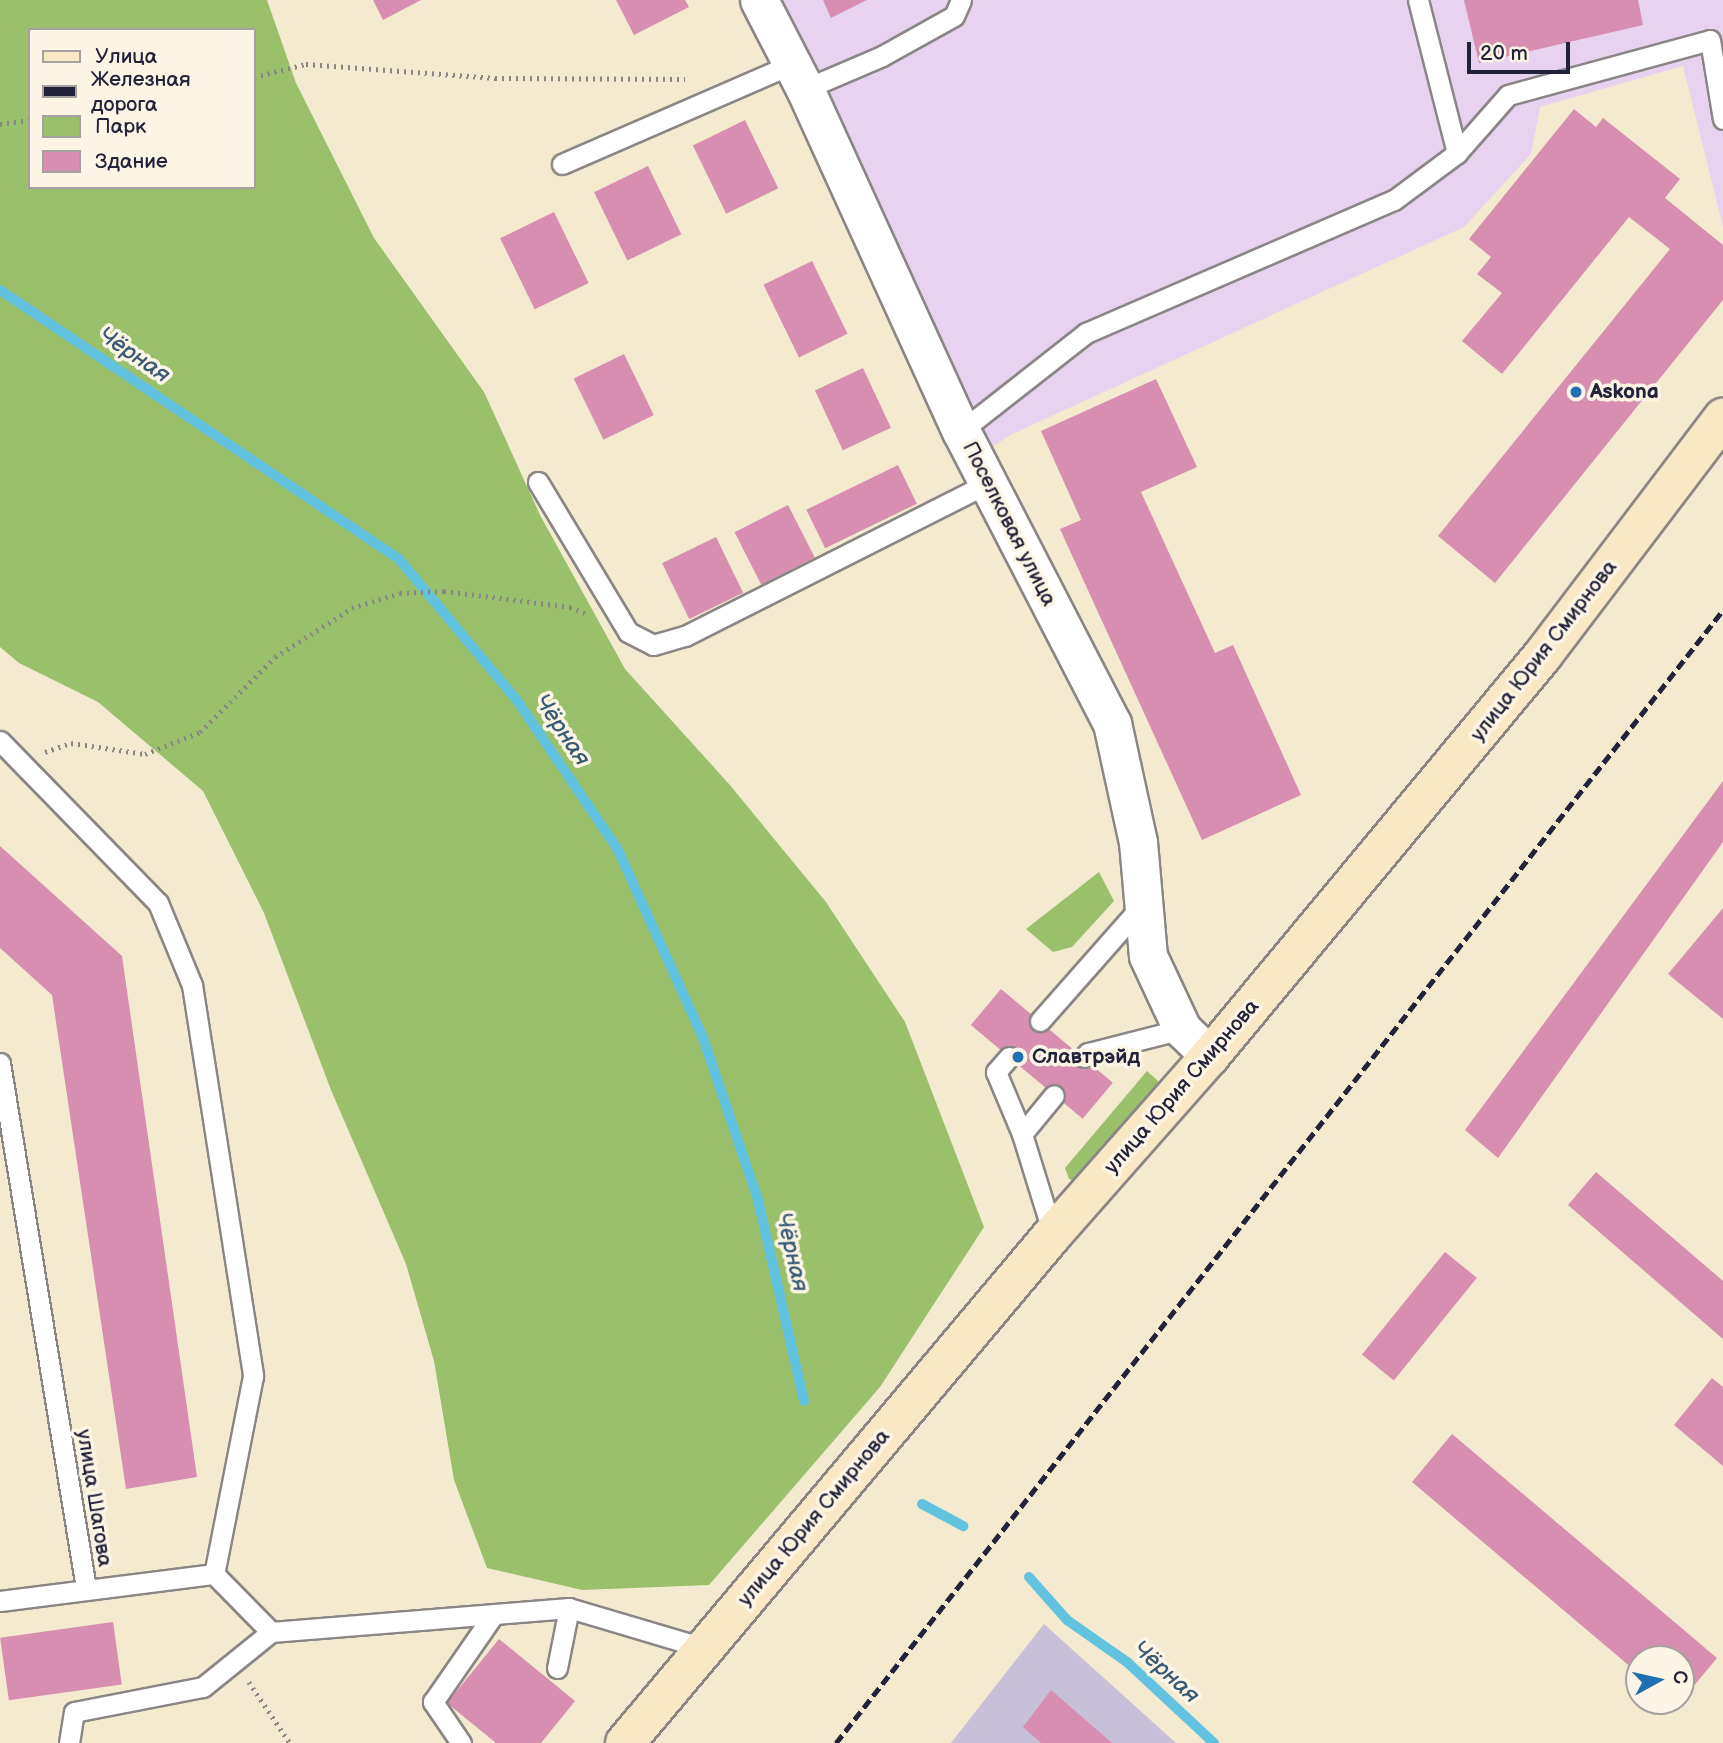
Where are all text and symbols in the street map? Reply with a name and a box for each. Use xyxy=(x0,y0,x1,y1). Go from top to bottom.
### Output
legend xyxy=(28,28,256,189)
scale bar xyxy=(1471,28,1574,72)
text: 20 m xyxy=(1480,41,1528,66)
text: Улица xyxy=(95,44,157,69)
text: Железная дорога xyxy=(91,67,191,117)
text: Парк xyxy=(95,114,146,139)
text: Здание xyxy=(95,149,168,174)
water label: Чёрная xyxy=(93,321,175,389)
place label: Askona xyxy=(1590,379,1659,405)
marker: Askona xyxy=(1568,384,1584,400)
street label: Поселковая улица xyxy=(957,438,1061,610)
street label: улица Юрия Смирнова xyxy=(1465,555,1623,747)
water label: Чёрная xyxy=(528,689,596,771)
street label: улица Юрия Смирнова xyxy=(1099,995,1265,1179)
place label: Славтрэйд xyxy=(1032,1044,1140,1070)
marker: Славтрэйд xyxy=(1010,1049,1026,1065)
water label: Чёрная xyxy=(770,1210,814,1294)
street label: улица Юрия Смирнова xyxy=(733,1424,895,1612)
street label: улица Шагова xyxy=(71,1428,117,1568)
water label: Чёрная xyxy=(1127,1635,1205,1709)
north arrow xyxy=(1625,1645,1695,1715)
text: С xyxy=(1667,1669,1692,1685)

